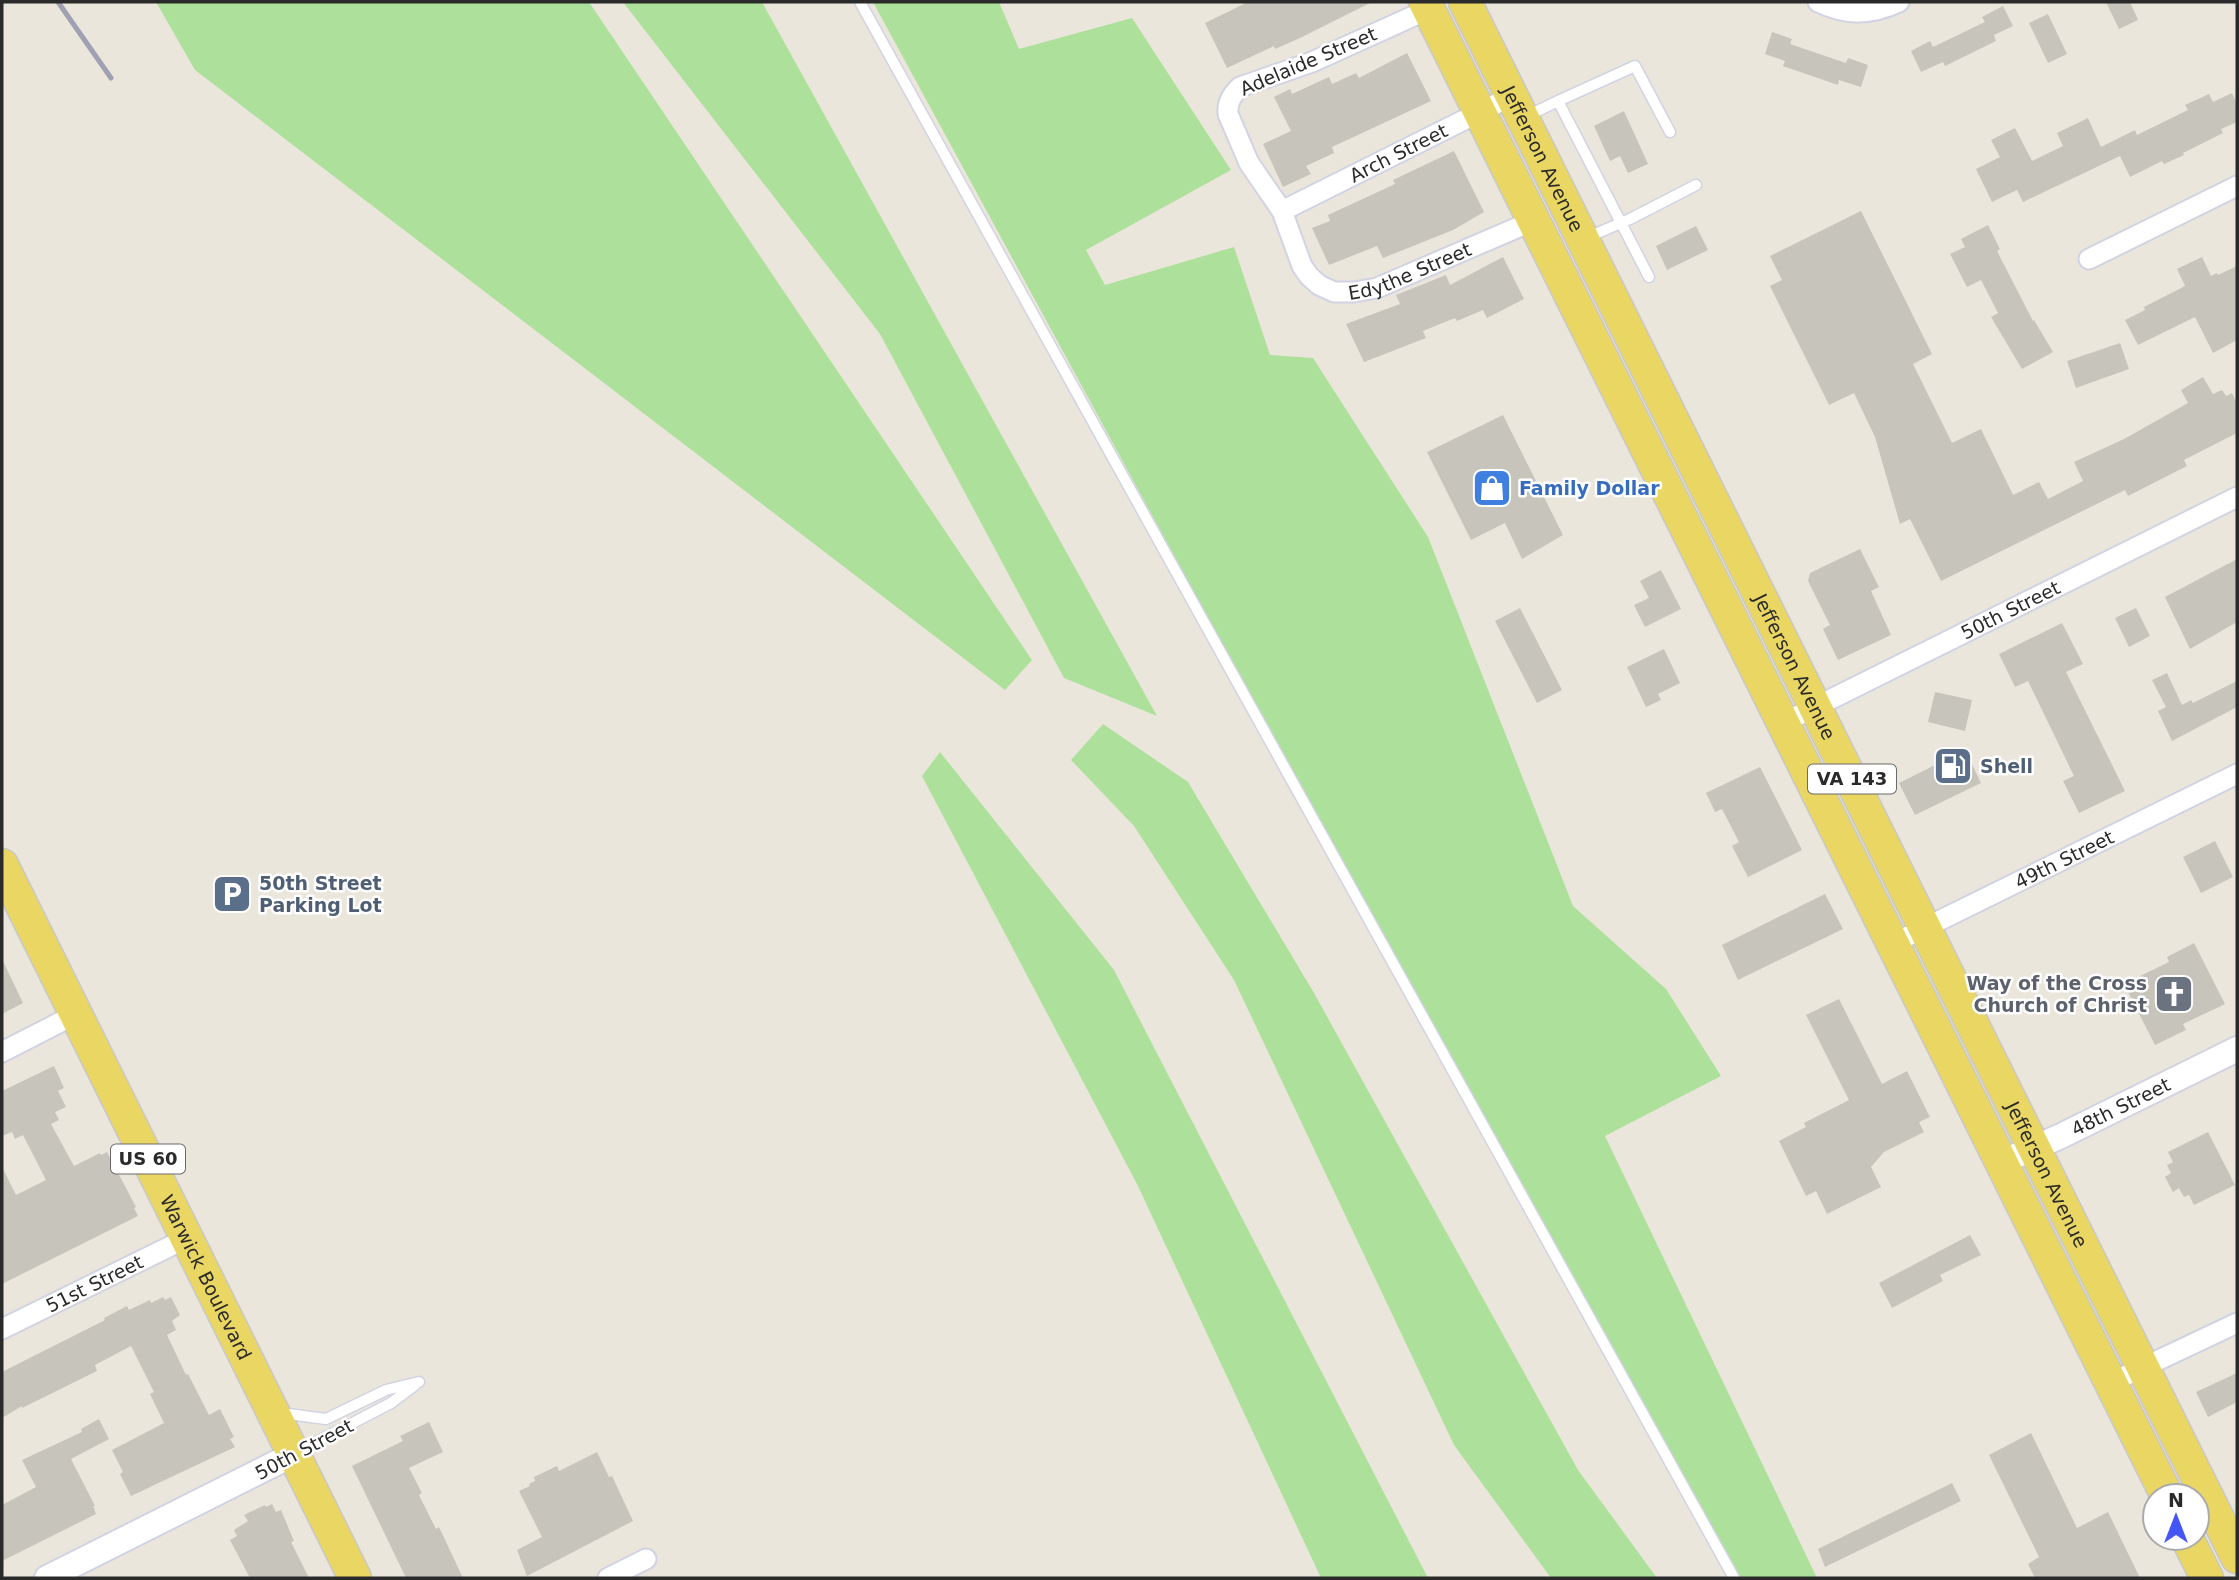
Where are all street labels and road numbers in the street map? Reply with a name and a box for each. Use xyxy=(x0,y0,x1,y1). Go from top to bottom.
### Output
street label: Adelaide Street xyxy=(1236,22,1380,100)
street label: Jefferson Avenue xyxy=(1497,81,1588,235)
street label: Arch Street xyxy=(1346,119,1451,187)
street label: Edythe Street xyxy=(1346,238,1474,304)
street label: 50th Street xyxy=(1957,576,2063,644)
street label: Jefferson Avenue xyxy=(1749,589,1840,743)
road number: VA 143 xyxy=(1808,764,1896,794)
street label: 49th Street xyxy=(2011,826,2117,893)
street label: 48th Street xyxy=(2068,1073,2174,1140)
street label: Jefferson Avenue xyxy=(2001,1097,2093,1251)
road number: US 60 xyxy=(111,1144,185,1174)
street label: Warwick Boulevard xyxy=(156,1191,256,1363)
street label: 51st Street xyxy=(42,1250,147,1317)
street label: 50th Street xyxy=(251,1414,357,1484)

